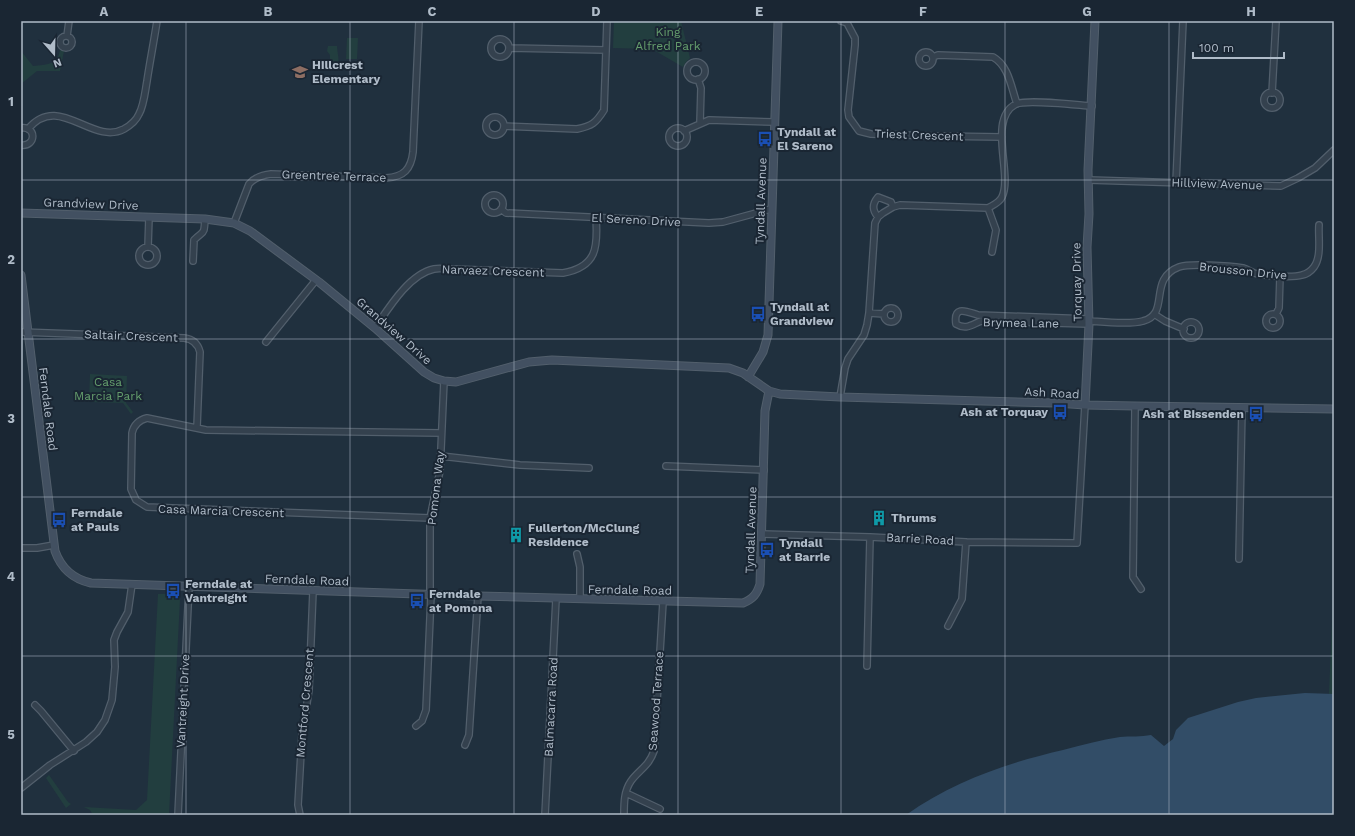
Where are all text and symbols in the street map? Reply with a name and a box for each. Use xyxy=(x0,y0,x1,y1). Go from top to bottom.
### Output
text: A xyxy=(100,4,109,19)
text: B xyxy=(264,4,273,19)
text: C xyxy=(428,4,437,19)
text: D xyxy=(591,4,601,19)
text: E xyxy=(755,4,763,19)
text: F xyxy=(919,4,927,19)
text: G xyxy=(1082,4,1092,19)
text: H xyxy=(1246,4,1256,19)
park label: King Alfred Park xyxy=(635,25,701,53)
north arrow xyxy=(34,34,74,74)
scale bar xyxy=(1193,34,1284,60)
text: 100 m xyxy=(1199,41,1234,55)
text: N xyxy=(51,55,63,70)
place label: Hillcrest Elementary xyxy=(312,58,381,86)
school or university icon: Hillcrest Elementary xyxy=(291,63,309,81)
text: 1 xyxy=(8,94,14,109)
place label: Tyndall at El Sareno xyxy=(777,125,837,153)
street label: Triest Crescent xyxy=(874,126,964,144)
bus stop icon: Tyndall at El Sareno xyxy=(756,130,774,148)
street label: Tyndall Avenue xyxy=(752,157,770,245)
street label: Greentree Terrace xyxy=(281,167,387,185)
street label: Hillview Avenue xyxy=(1171,175,1263,193)
street label: Grandview Drive xyxy=(43,195,139,213)
street label: El Sereno Drive xyxy=(591,211,681,229)
street label: Torquay Drive xyxy=(1069,242,1085,322)
text: 2 xyxy=(7,252,15,267)
street label: Brousson Drive xyxy=(1198,259,1288,283)
street label: Narvaez Crescent xyxy=(441,262,545,280)
street label: Grandview Drive xyxy=(354,295,435,368)
place label: Tyndall at Grandview xyxy=(770,300,834,328)
bus stop icon: Tyndall at Grandview xyxy=(749,305,767,323)
street label: Brymea Lane xyxy=(983,315,1059,331)
street label: Saltair Crescent xyxy=(84,327,178,345)
street label: Ferndale Road xyxy=(36,366,60,452)
park label: Casa Marcia Park xyxy=(74,375,142,403)
street label: Ash Road xyxy=(1024,385,1080,401)
bus stop icon: Ash at Torquay xyxy=(1051,403,1069,421)
place label: Ash at Torquay xyxy=(960,405,1048,419)
bus stop icon: Ash at Bissenden xyxy=(1247,405,1265,423)
place label: Ash at Bissenden xyxy=(1142,407,1244,421)
text: 3 xyxy=(7,411,15,426)
street label: Pomona Way xyxy=(425,449,448,526)
street label: Tyndall Avenue xyxy=(742,486,760,574)
street label: Casa Marcia Crescent xyxy=(158,502,284,520)
place label: Ferndale at Pauls xyxy=(71,506,123,534)
building icon: Thrums xyxy=(870,509,888,527)
bus stop icon: Ferndale at Pauls xyxy=(50,511,68,529)
place label: Thrums xyxy=(891,511,937,525)
place label: Fullerton/McClung Residence xyxy=(528,521,639,549)
building icon: Fullerton/McClung Residence xyxy=(507,526,525,544)
street label: Barrie Road xyxy=(886,530,954,548)
place label: Tyndall at Barrie xyxy=(779,536,830,564)
bus stop icon: Tyndall at Barrie xyxy=(758,541,776,559)
text: 4 xyxy=(7,569,16,584)
street label: Ferndale Road xyxy=(265,572,349,588)
place label: Ferndale at Vantreight xyxy=(185,577,253,605)
bus stop icon: Ferndale at Vantreight xyxy=(164,582,182,600)
street label: Ferndale Road xyxy=(588,582,672,598)
place label: Ferndale at Pomona xyxy=(429,587,492,615)
bus stop icon: Ferndale at Pomona xyxy=(408,592,426,610)
street label: Montford Crescent xyxy=(293,648,317,758)
street label: Seawood Terrace xyxy=(646,651,666,751)
street label: Vantreight Drive xyxy=(174,654,192,748)
street label: Balmacarra Road xyxy=(541,657,561,757)
text: 5 xyxy=(7,727,15,742)

